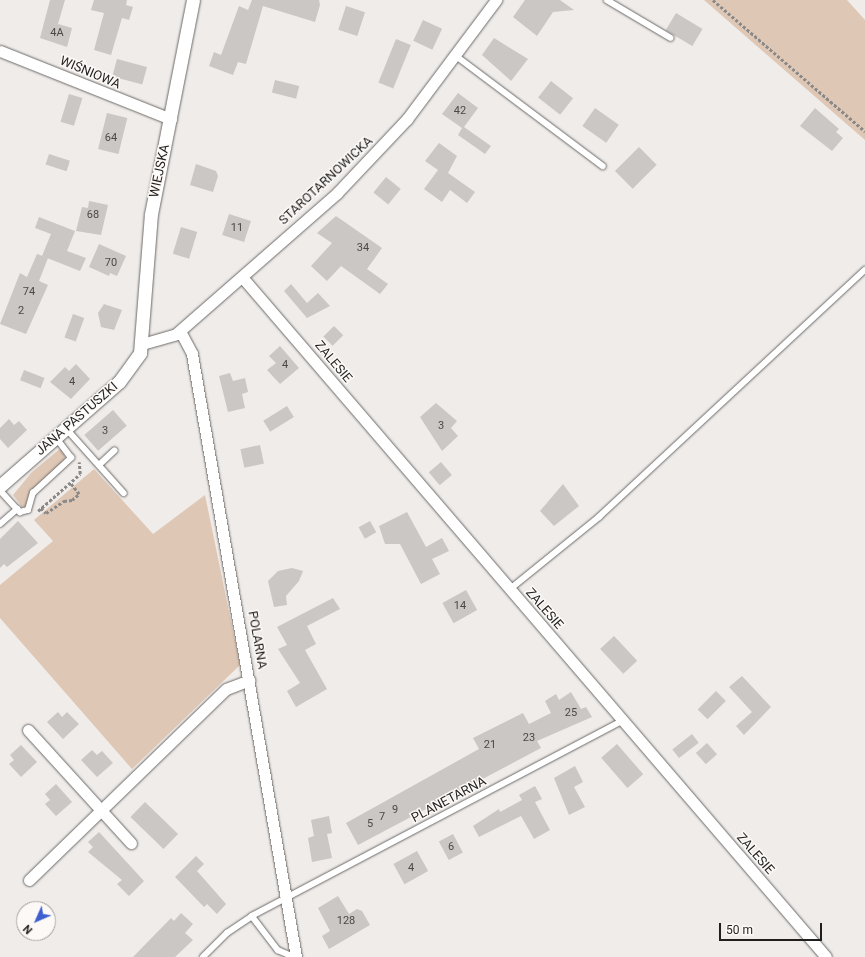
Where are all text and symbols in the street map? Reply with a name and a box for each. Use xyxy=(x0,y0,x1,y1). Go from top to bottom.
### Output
house number: 4A xyxy=(50,26,64,40)
street label: WIŚNIOWA xyxy=(57,53,123,93)
house number: 42 xyxy=(454,104,466,118)
house number: 64 xyxy=(105,131,117,145)
street label: STAROTARNOWICKA xyxy=(276,134,376,228)
street label: WIEJSKA xyxy=(147,143,173,199)
house number: 68 xyxy=(87,208,99,222)
house number: 11 xyxy=(231,221,243,235)
house number: 34 xyxy=(357,241,369,255)
house number: 70 xyxy=(105,256,117,270)
house number: 74 xyxy=(23,285,35,299)
house number: 2 xyxy=(18,304,24,318)
street label: ZALESIE xyxy=(311,338,355,386)
house number: 4 xyxy=(282,358,288,372)
house number: 4 xyxy=(69,375,75,389)
street label: JANA PASTUSZKI xyxy=(33,379,121,459)
house number: 3 xyxy=(438,419,444,433)
house number: 3 xyxy=(102,424,108,438)
street label: ZALESIE xyxy=(522,585,566,633)
house number: 14 xyxy=(454,599,466,613)
street label: POLARNA xyxy=(244,610,270,670)
house number: 25 xyxy=(565,706,577,720)
house number: 23 xyxy=(523,731,535,745)
house number: 21 xyxy=(484,738,496,752)
street label: PLANETARNA xyxy=(409,774,489,826)
house number: 9 xyxy=(392,803,398,817)
house number: 7 xyxy=(379,810,385,824)
house number: 5 xyxy=(367,817,373,831)
street label: ZALESIE xyxy=(733,830,777,878)
house number: 6 xyxy=(448,840,454,854)
house number: 4 xyxy=(408,861,414,875)
north arrow xyxy=(16,901,56,941)
house number: 128 xyxy=(337,914,355,928)
scale bar xyxy=(721,915,824,941)
text: N xyxy=(21,922,35,936)
text: 50 m xyxy=(726,923,753,937)

